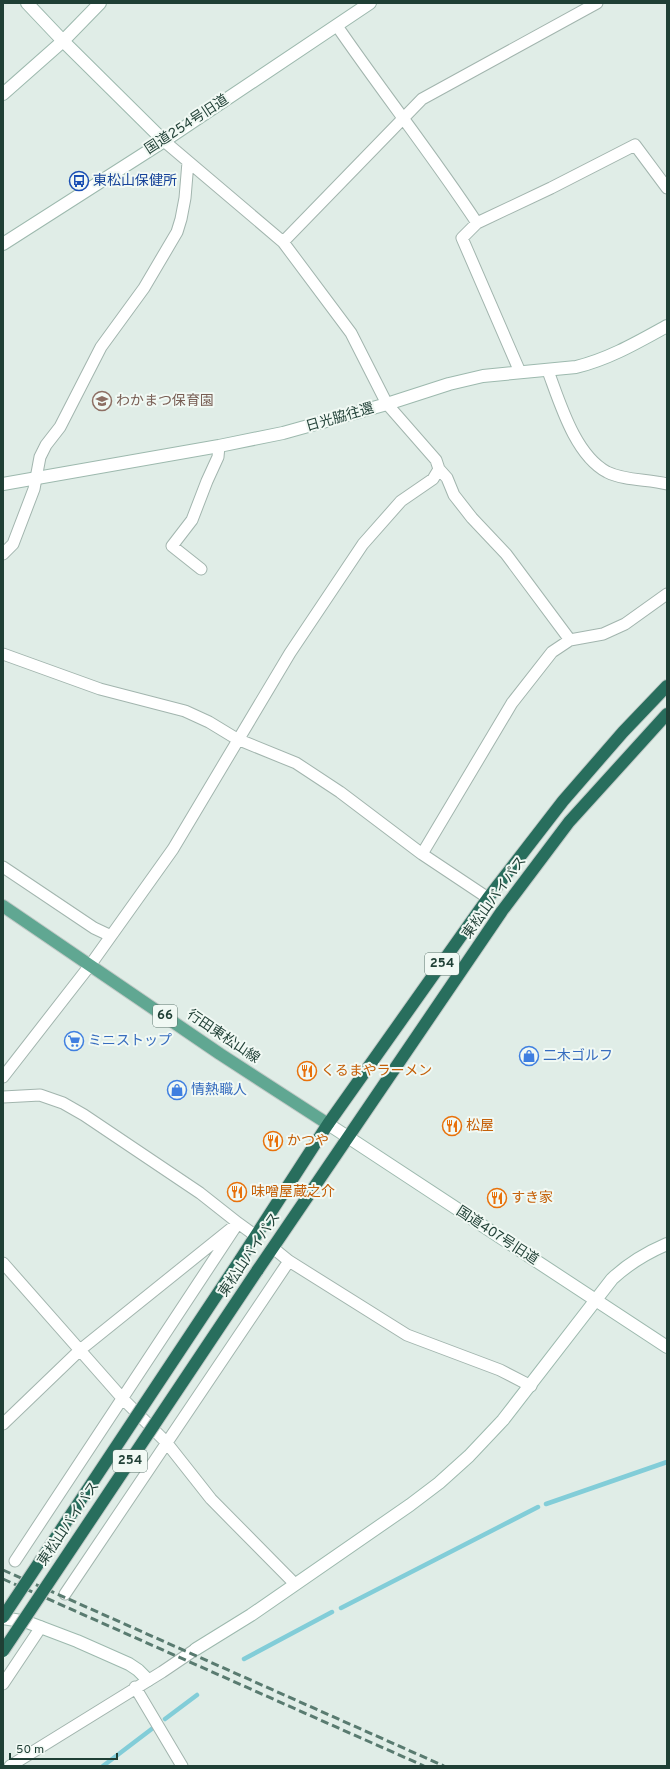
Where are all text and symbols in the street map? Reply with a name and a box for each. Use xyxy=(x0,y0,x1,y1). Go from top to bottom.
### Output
street label: 国道254号旧道 xyxy=(142,92,232,158)
bus stop icon: 東松山保健所 xyxy=(68,170,90,192)
place label: 東松山保健所 xyxy=(93,172,177,190)
school or university icon: わかまつ保育園 xyxy=(91,390,113,412)
place label: わかまつ保育園 xyxy=(116,393,214,410)
street label: 日光脇往還 xyxy=(304,400,376,436)
street label: 東松山バイパス xyxy=(459,853,531,943)
road number: 254 xyxy=(425,953,459,975)
road number: 66 xyxy=(153,1005,177,1027)
street label: 行田東松山線 xyxy=(183,1006,263,1068)
supermarket icon: ミニストップ xyxy=(63,1030,85,1052)
place label: ミニストップ xyxy=(88,1033,172,1050)
shop icon: 二木ゴルフ xyxy=(518,1045,540,1067)
place label: 二木ゴルフ xyxy=(543,1048,613,1065)
restaurant icon: くるまやラーメン xyxy=(296,1060,318,1082)
place label: くるまやラーメン xyxy=(321,1063,432,1080)
shop icon: 情熱職人 xyxy=(166,1079,188,1101)
place label: 情熱職人 xyxy=(191,1081,247,1099)
restaurant icon: 松屋 xyxy=(441,1115,463,1137)
place label: 松屋 xyxy=(466,1118,494,1135)
restaurant icon: かつや xyxy=(262,1130,284,1152)
place label: かつや xyxy=(287,1133,329,1150)
restaurant icon: 味噌屋蔵之介 xyxy=(226,1181,248,1203)
place label: 味噌屋蔵之介 xyxy=(251,1184,335,1201)
restaurant icon: すき家 xyxy=(486,1187,508,1209)
place label: すき家 xyxy=(511,1190,553,1207)
street label: 国道407号旧道 xyxy=(453,1203,541,1269)
street label: 東松山バイパス xyxy=(216,1210,284,1300)
road number: 254 xyxy=(113,1450,147,1472)
street label: 東松山バイパス xyxy=(35,1479,103,1569)
scale bar xyxy=(10,1735,117,1761)
text: 50 m xyxy=(16,1742,44,1758)

